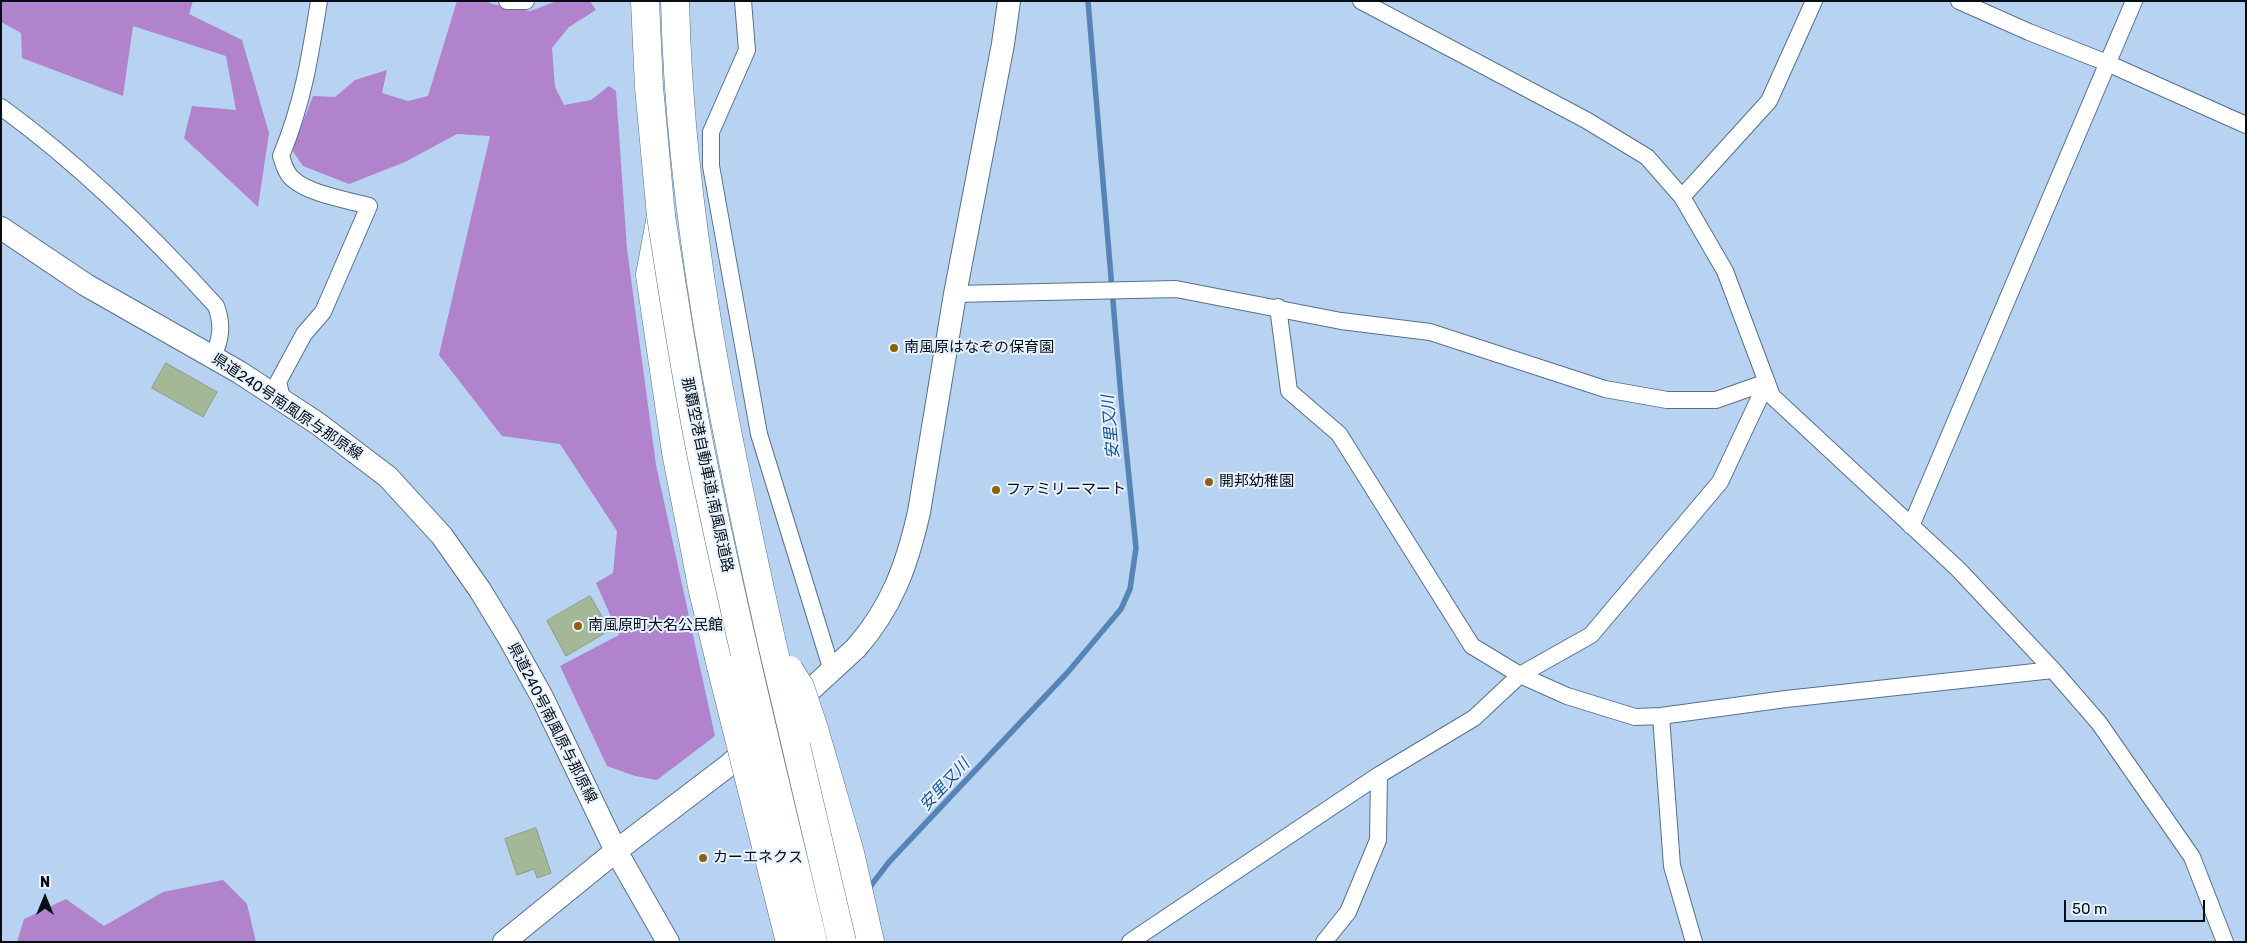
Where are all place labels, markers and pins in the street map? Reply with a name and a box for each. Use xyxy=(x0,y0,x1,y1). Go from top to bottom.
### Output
place label: 南風原はなぞの保育園 xyxy=(904,339,1054,357)
marker: 南風原はなぞの保育園 xyxy=(888,342,900,354)
place label: 開邦幼稚園 xyxy=(1219,473,1294,491)
marker: 開邦幼稚園 xyxy=(1203,476,1215,488)
place label: ファミリーマート xyxy=(1006,481,1126,499)
marker: ファミリーマート xyxy=(990,484,1002,496)
place label: 南風原町大名公民館 xyxy=(588,617,723,635)
marker: 南風原町大名公民館 xyxy=(572,620,584,632)
place label: カーエネクス xyxy=(713,849,803,867)
marker: カーエネクス xyxy=(697,852,709,864)

